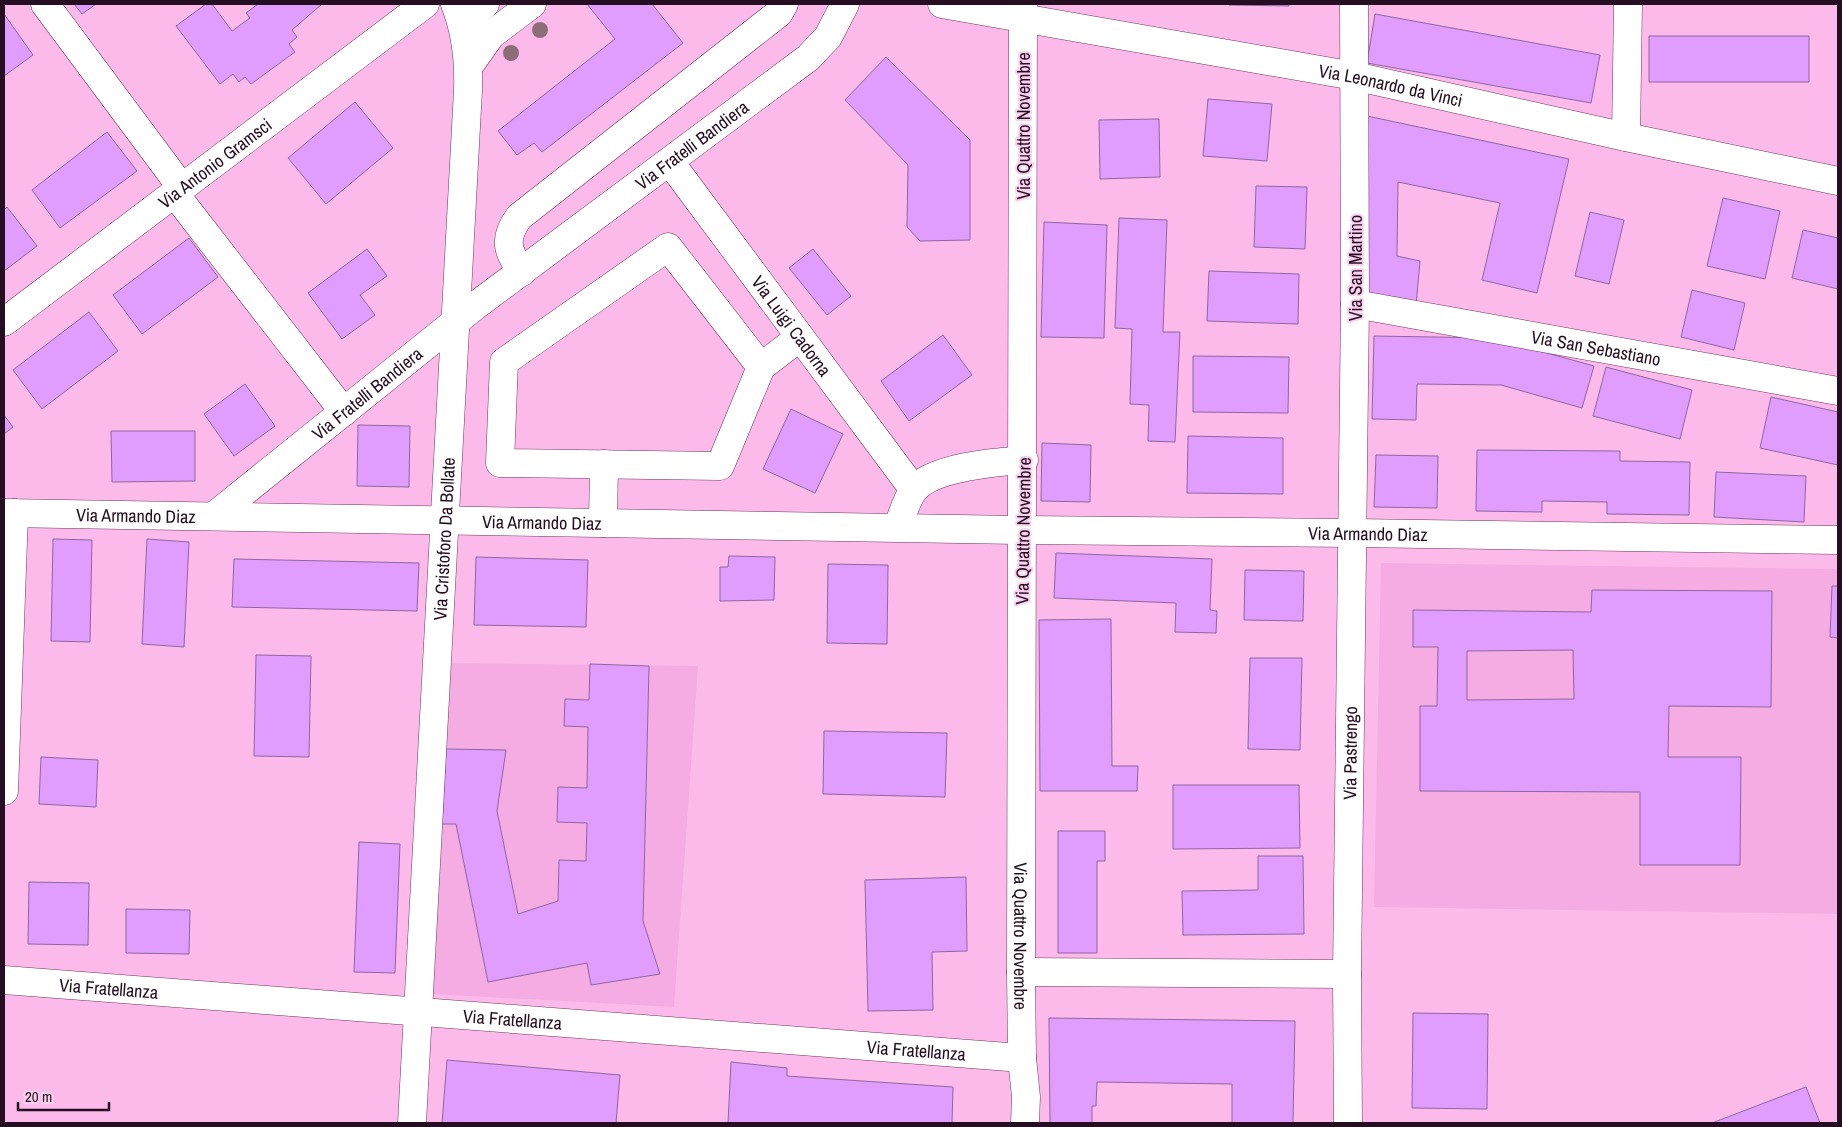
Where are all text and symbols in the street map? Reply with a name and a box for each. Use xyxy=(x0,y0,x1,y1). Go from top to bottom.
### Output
street label: Via Quattro Novembre xyxy=(1011,52,1036,200)
street label: Via Leonardo da Vinci xyxy=(1317,58,1465,112)
street label: Via Fratelli Bandiera xyxy=(630,94,753,195)
street label: Via Antonio Gramsci xyxy=(153,112,276,214)
street label: Via San Martino xyxy=(1343,215,1368,321)
street label: Via Luigi Cadorna xyxy=(746,270,838,381)
street label: Via San Sebastiano xyxy=(1529,323,1663,371)
street label: Via Fratelli Bandiera xyxy=(306,341,427,445)
street label: Via Cristoforo Da Bollate xyxy=(427,457,461,621)
street label: Via Quattro Novembre xyxy=(1009,457,1037,605)
street label: Via Armando Diaz xyxy=(76,502,196,529)
street label: Via Armando Diaz xyxy=(482,508,602,535)
street label: Via Armando Diaz xyxy=(1308,520,1428,547)
street label: Via Pastrengo xyxy=(1337,706,1363,800)
street label: Via Quattro Novembre xyxy=(1008,862,1034,1010)
street label: Via Fratellanza xyxy=(58,972,159,1004)
street label: Via Fratellanza xyxy=(462,1003,563,1035)
street label: Via Fratellanza xyxy=(866,1034,967,1066)
scale bar xyxy=(18,1080,109,1112)
text: 20 m xyxy=(25,1086,52,1107)

